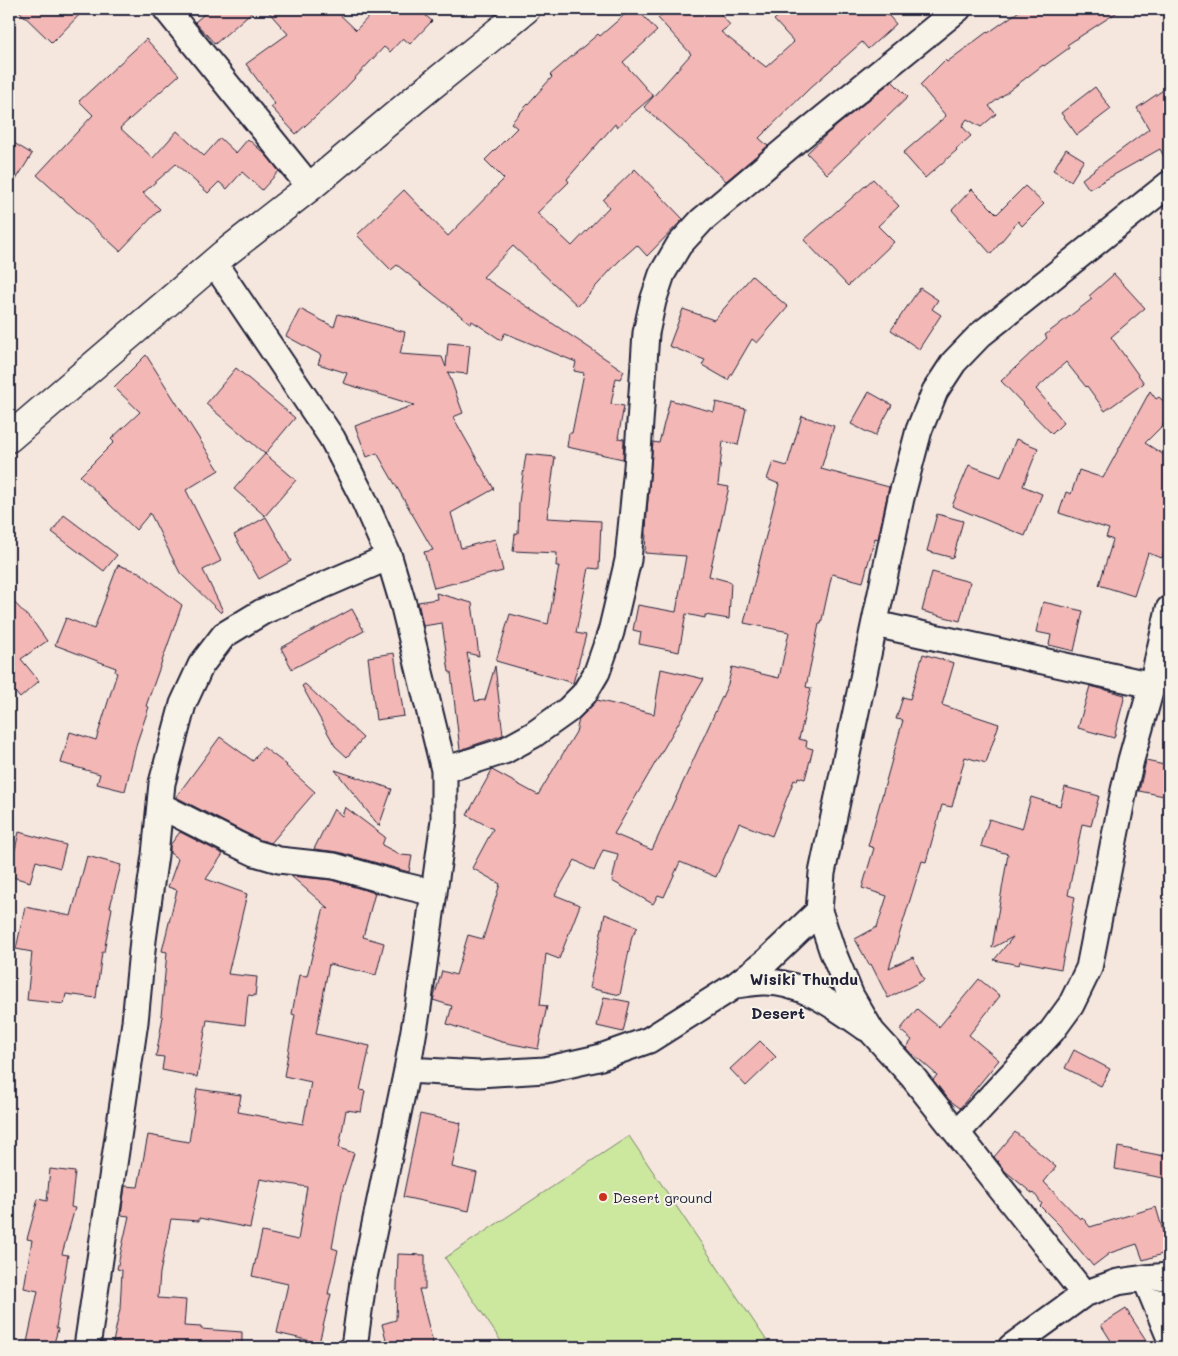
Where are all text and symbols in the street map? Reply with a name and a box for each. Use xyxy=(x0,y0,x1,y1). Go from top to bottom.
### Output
district label: Wisiki Thundu xyxy=(750,968,858,989)
district label: Desert xyxy=(751,1002,805,1023)
place label: Desert ground xyxy=(613,1188,712,1207)
marker: Desert ground xyxy=(597,1191,609,1203)

